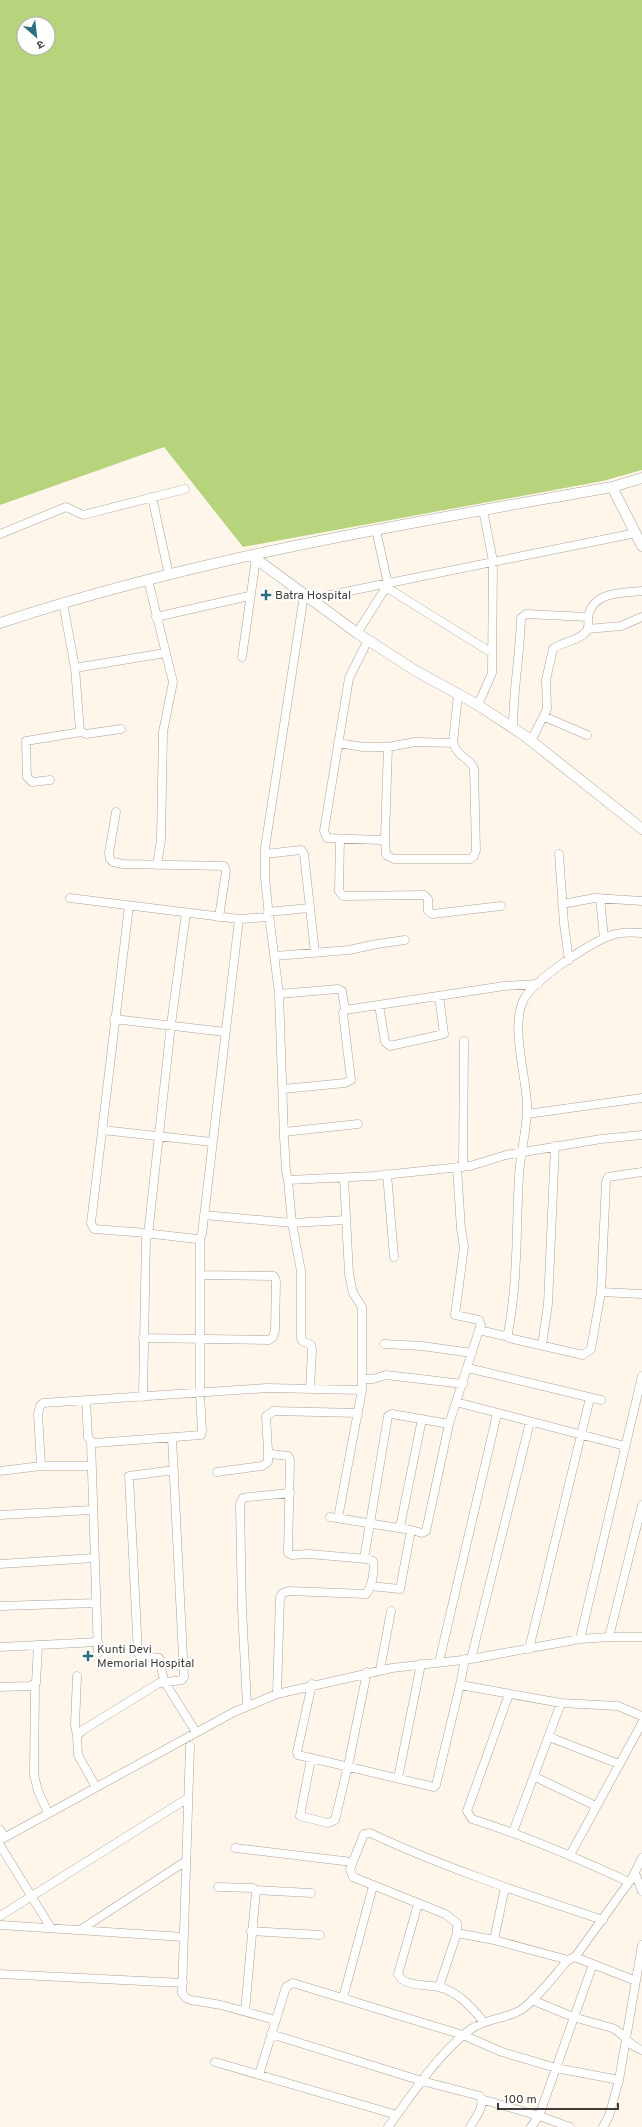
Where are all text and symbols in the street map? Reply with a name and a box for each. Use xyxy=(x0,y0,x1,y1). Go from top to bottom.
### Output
north arrow xyxy=(16,16,56,56)
text: उ xyxy=(34,36,46,52)
place label: Batra Hospital xyxy=(275,588,351,604)
marker: Batra Hospital xyxy=(260,589,272,601)
place label: Kunti Devi Memorial Hospital xyxy=(97,1642,195,1672)
marker: Kunti Devi Memorial Hospital xyxy=(82,1650,94,1662)
scale bar xyxy=(498,2085,618,2111)
text: 100 m xyxy=(504,2092,537,2108)

